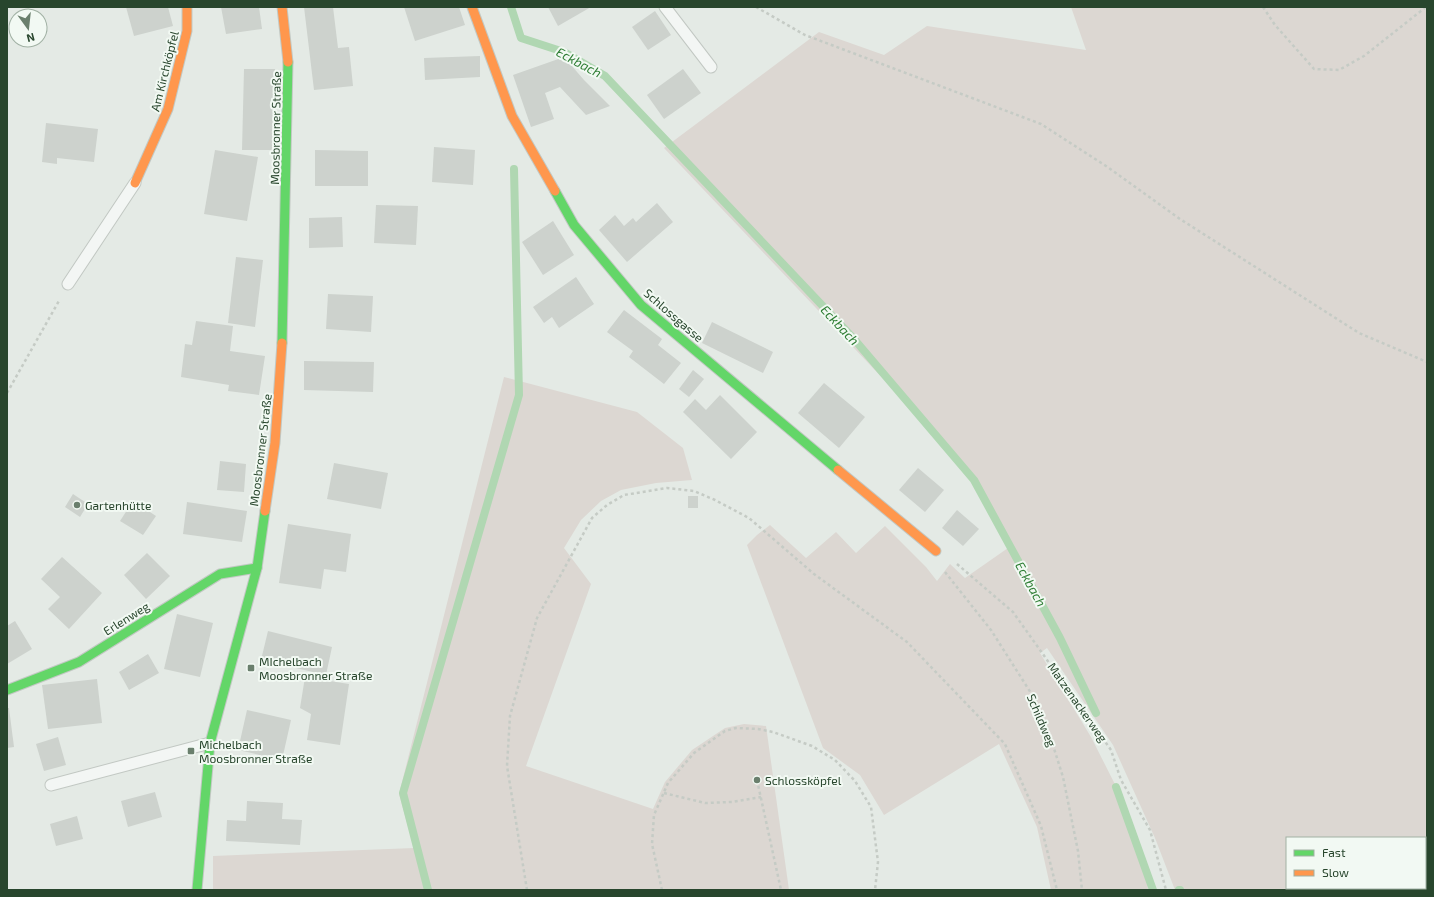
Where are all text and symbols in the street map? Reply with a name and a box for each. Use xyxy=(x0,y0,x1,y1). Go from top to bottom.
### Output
north arrow xyxy=(8,8,48,48)
street label: Am Kirchköpfel xyxy=(147,29,181,113)
text: N xyxy=(25,31,36,45)
water label: Eckbach xyxy=(554,43,604,81)
street label: Moosbronner Straße xyxy=(267,71,283,185)
street label: Schlossgasse xyxy=(641,285,707,345)
water label: Eckbach xyxy=(817,302,863,348)
street label: Moosbronner Straße xyxy=(246,393,274,507)
place label: Gartenhütte xyxy=(85,498,151,512)
marker: Gartenhütte xyxy=(72,500,82,510)
water label: Eckbach xyxy=(1012,559,1050,609)
street label: Erlenweg xyxy=(100,598,152,638)
place label: MIchelbach Moosbronner Straße xyxy=(259,654,372,682)
street label: Matzenackerweg xyxy=(1045,660,1111,745)
marker: MIchelbach Moosbronner Straße xyxy=(246,663,256,673)
street label: Schildweg xyxy=(1025,691,1059,749)
place label: Michelbach Moosbronner Straße xyxy=(199,737,312,765)
marker: Michelbach Moosbronner Straße xyxy=(186,746,196,756)
place label: Schlossköpfel xyxy=(765,773,842,787)
marker: Schlossköpfel xyxy=(752,775,762,785)
legend xyxy=(1286,837,1426,889)
text: Fast xyxy=(1322,845,1346,859)
text: Slow xyxy=(1322,865,1349,879)

